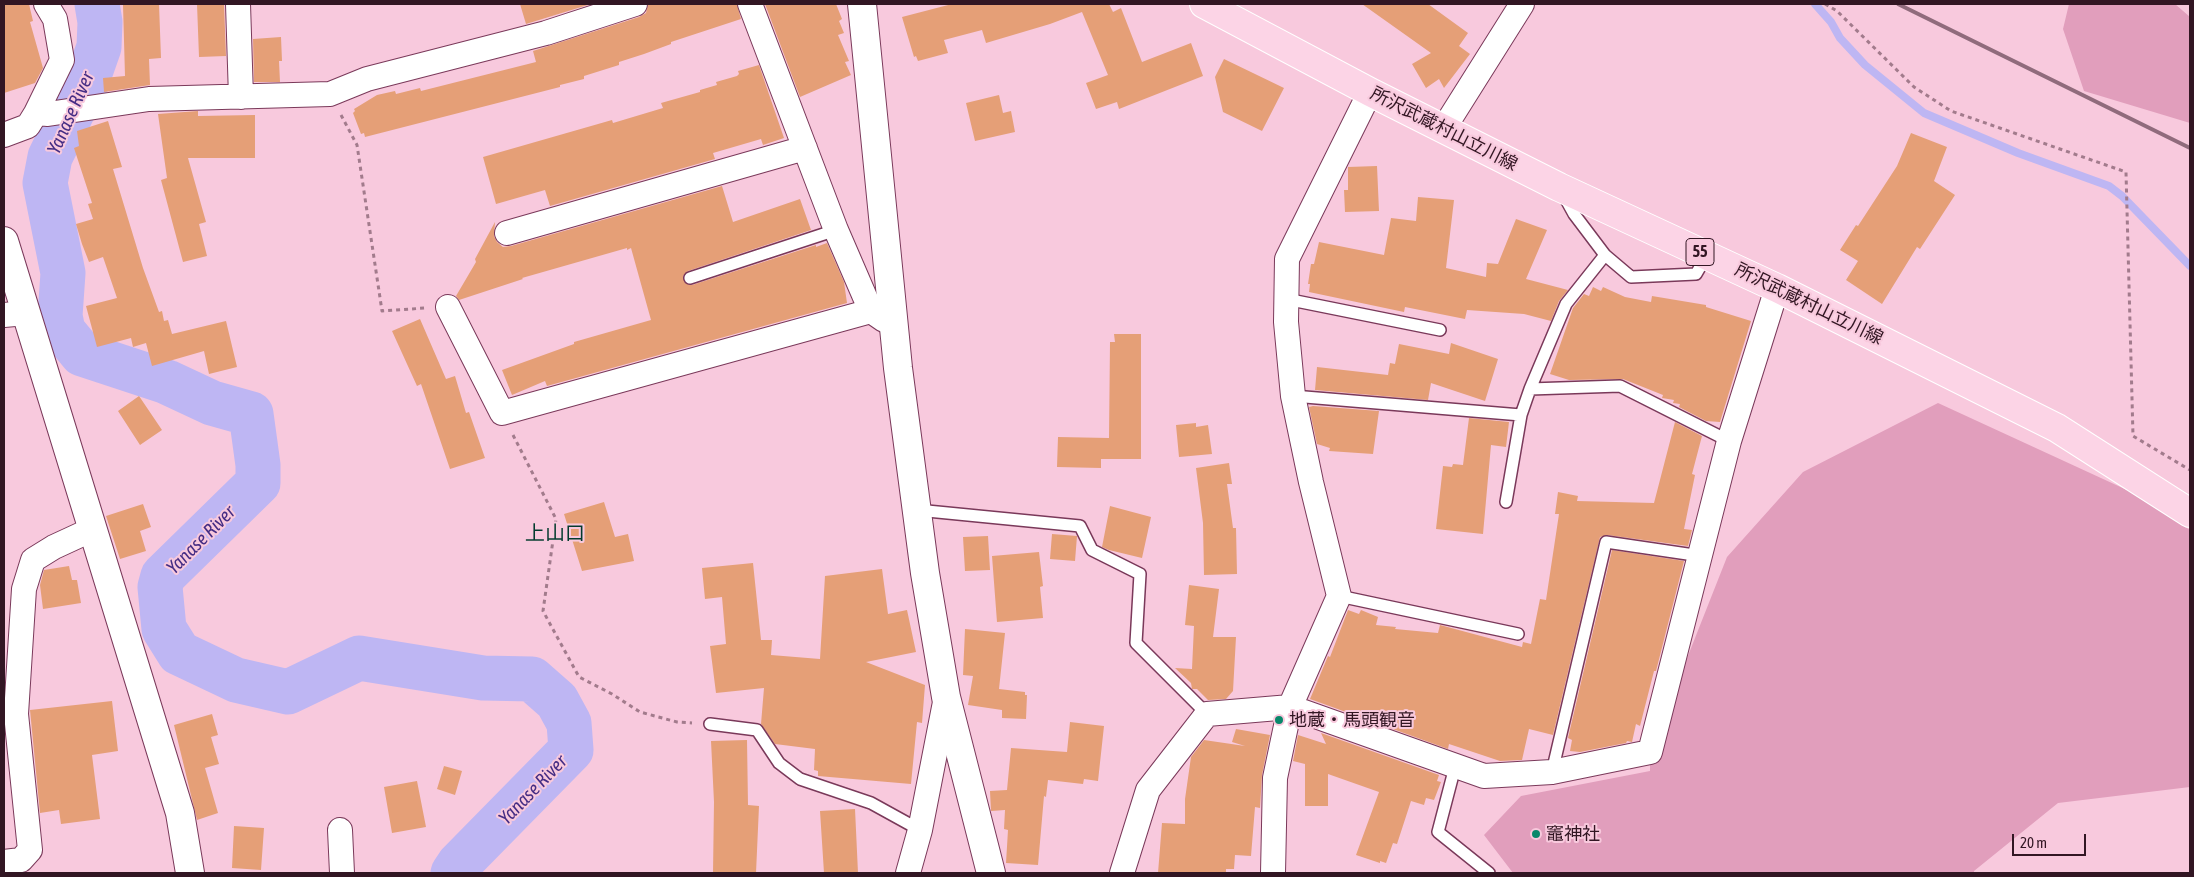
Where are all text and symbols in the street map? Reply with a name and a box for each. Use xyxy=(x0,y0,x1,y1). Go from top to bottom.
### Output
water label: Yanase River xyxy=(43,68,99,158)
street label: 所沢武蔵村山立川線 xyxy=(1367,83,1521,175)
road number: 55 xyxy=(1686,238,1714,266)
street label: 所沢武蔵村山立川線 xyxy=(1731,259,1887,349)
water label: Yanase River xyxy=(162,501,240,579)
district label: 上山口 xyxy=(525,522,585,546)
place label: 地蔵・馬頭観音 xyxy=(1289,709,1415,731)
marker: 地蔵・馬頭観音 xyxy=(1273,714,1285,726)
water label: Yanase River xyxy=(494,750,572,830)
place label: 竈神社 xyxy=(1546,823,1600,845)
scale bar xyxy=(2014,824,2088,856)
marker: 竈神社 xyxy=(1530,828,1542,840)
text: 20 m xyxy=(2020,834,2047,851)

